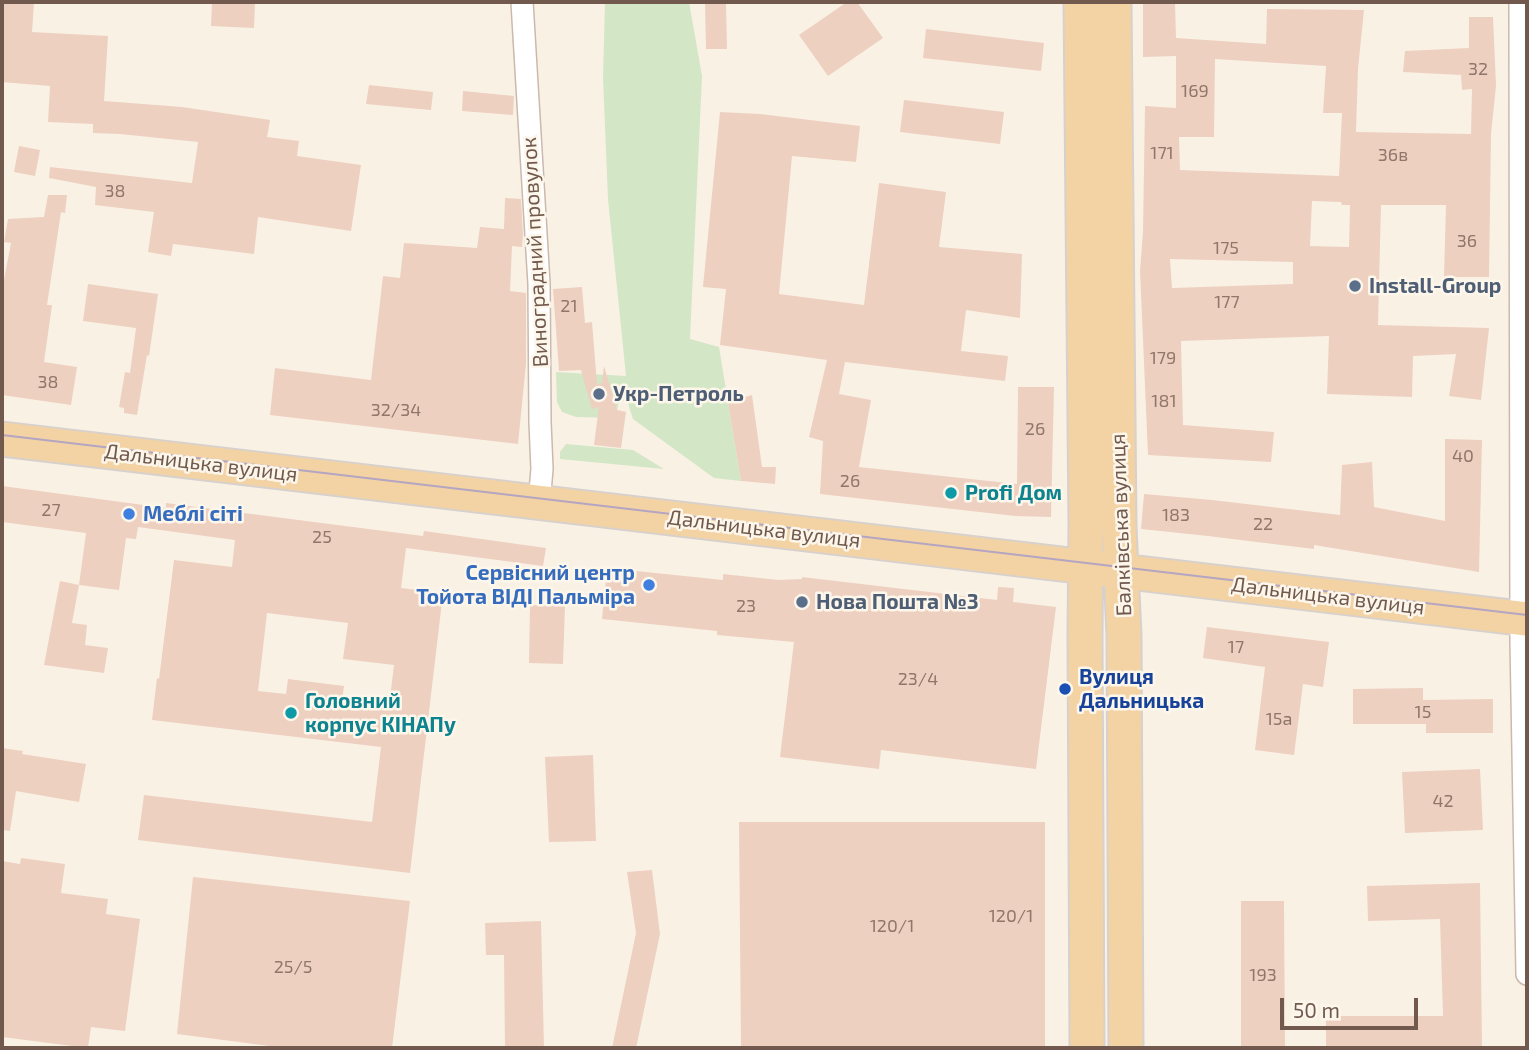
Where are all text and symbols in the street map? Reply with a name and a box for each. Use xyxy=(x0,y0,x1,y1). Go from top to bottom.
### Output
house number: 32 xyxy=(1468,58,1488,80)
house number: 169 xyxy=(1181,80,1209,102)
street label: Виноградний провулок xyxy=(516,136,554,368)
house number: 171 xyxy=(1150,142,1174,164)
house number: 36в xyxy=(1378,144,1408,166)
house number: 38 xyxy=(105,180,125,202)
house number: 36 xyxy=(1457,230,1477,252)
house number: 175 xyxy=(1213,237,1239,259)
place label: Install-Group xyxy=(1369,273,1501,299)
marker: Install-Group xyxy=(1347,278,1363,294)
house number: 177 xyxy=(1214,291,1240,313)
house number: 21 xyxy=(560,295,578,317)
house number: 179 xyxy=(1150,347,1176,369)
house number: 38 xyxy=(38,371,58,393)
place label: Укр-Петроль xyxy=(613,381,744,407)
marker: Укр-Петроль xyxy=(591,386,607,402)
house number: 181 xyxy=(1151,390,1177,412)
house number: 32/34 xyxy=(371,399,421,421)
house number: 26 xyxy=(1025,418,1045,440)
street label: Балківська вулиця xyxy=(1105,433,1137,617)
street label: Дальницька вулиця xyxy=(103,439,299,487)
house number: 40 xyxy=(1452,445,1474,467)
house number: 26 xyxy=(840,470,860,492)
place label: Profi Дом xyxy=(965,480,1062,506)
marker: Profi Дом xyxy=(943,485,959,501)
house number: 27 xyxy=(41,499,61,521)
place label: Меблі сіті xyxy=(143,501,243,527)
house number: 183 xyxy=(1162,504,1190,526)
street label: Дальницька вулиця xyxy=(666,505,862,553)
marker: Меблі сіті xyxy=(121,506,137,522)
house number: 22 xyxy=(1253,513,1273,535)
house number: 25 xyxy=(312,526,332,548)
place label: Сервісний центр Тойота ВІДІ Пальміра xyxy=(416,560,635,610)
street label: Дальницька вулиця xyxy=(1230,572,1426,620)
marker: Сервісний центр Тойота ВІДІ Пальміра xyxy=(641,577,657,593)
place label: Нова Пошта №3 xyxy=(816,589,979,615)
marker: Нова Пошта №3 xyxy=(794,594,810,610)
house number: 23 xyxy=(736,595,756,617)
house number: 17 xyxy=(1228,636,1244,658)
place label: Вулиця Дальницька xyxy=(1079,664,1204,714)
house number: 23/4 xyxy=(898,668,938,690)
marker: Вулиця Дальницька xyxy=(1057,681,1073,697)
place label: Головний корпус КІНАПу xyxy=(305,688,456,738)
house number: 15 xyxy=(1415,701,1431,723)
marker: Головний корпус КІНАПу xyxy=(283,705,299,721)
house number: 15а xyxy=(1266,708,1292,730)
house number: 42 xyxy=(1432,790,1454,812)
house number: 120/1 xyxy=(989,905,1033,927)
house number: 120/1 xyxy=(870,915,914,937)
house number: 25/5 xyxy=(274,956,312,978)
house number: 193 xyxy=(1249,964,1277,986)
scale bar xyxy=(1284,984,1422,1028)
text: 50 m xyxy=(1293,997,1340,1022)

